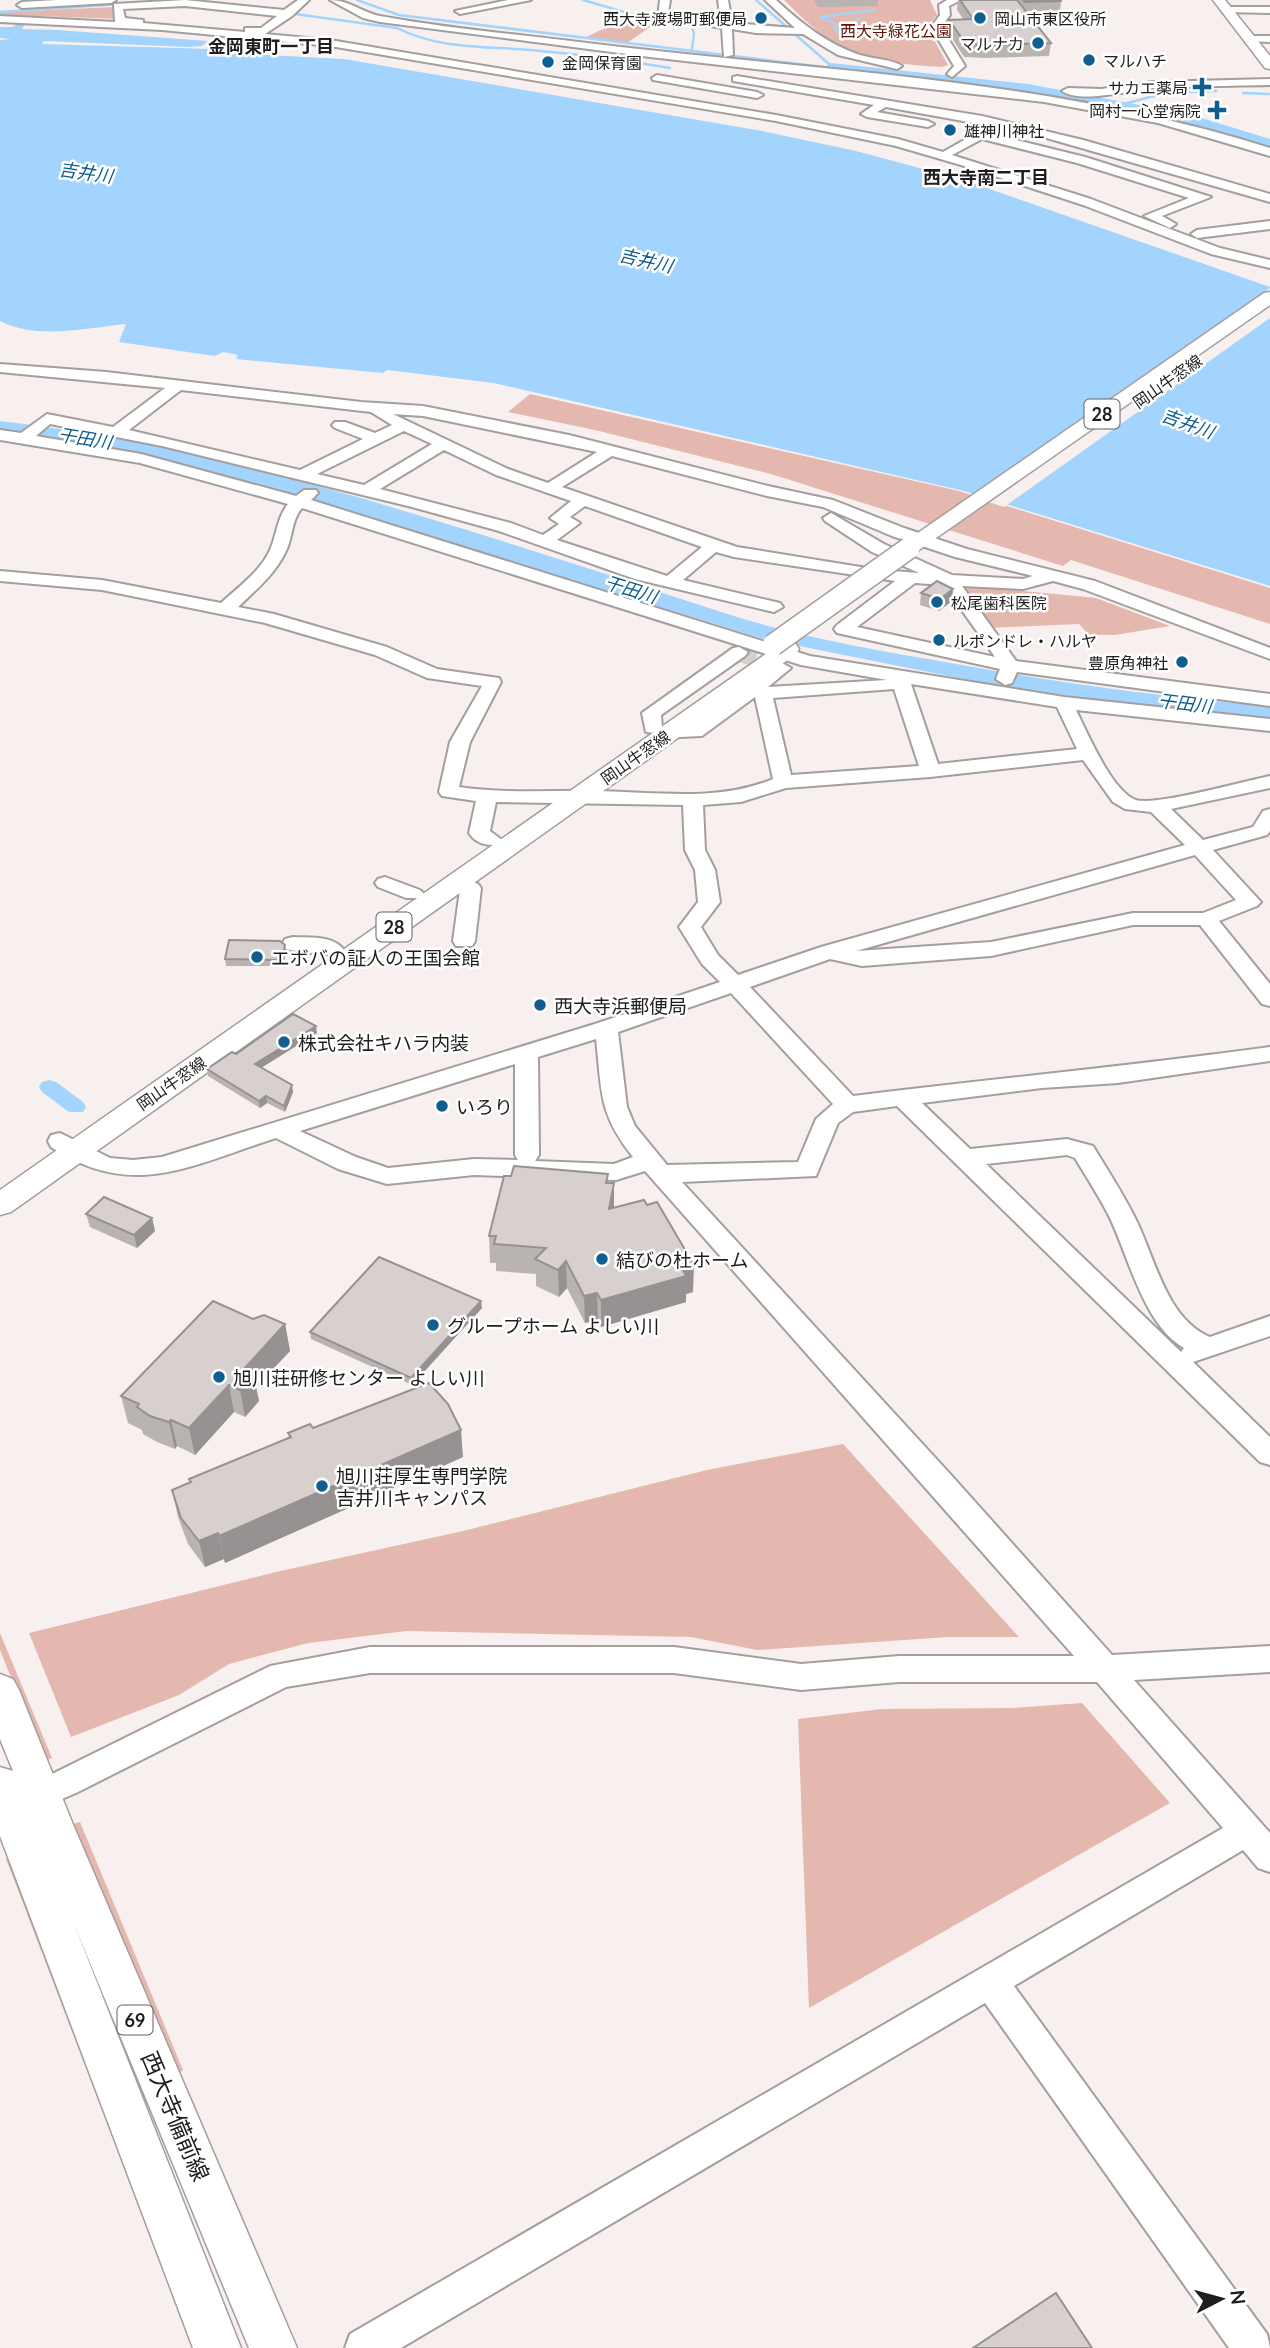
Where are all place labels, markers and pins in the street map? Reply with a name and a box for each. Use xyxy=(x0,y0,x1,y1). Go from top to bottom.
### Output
place label: 西大寺渡場町郵便局 xyxy=(603,9,747,28)
place label: 岡山市東区役所 xyxy=(994,9,1106,28)
marker: 西大寺渡場町郵便局 xyxy=(753,10,769,26)
marker: 岡山市東区役所 xyxy=(972,10,988,26)
place label: マルナカ xyxy=(960,34,1024,53)
marker: マルナカ xyxy=(1030,35,1046,51)
place label: マルハチ xyxy=(1103,51,1167,70)
marker: マルハチ xyxy=(1081,52,1097,68)
place label: 金岡保育園 xyxy=(562,53,642,72)
marker: 金岡保育園 xyxy=(540,54,556,70)
place label: サカエ薬局 xyxy=(1108,78,1188,97)
marker: サカエ薬局 xyxy=(1194,79,1210,95)
marker: 岡村一心堂病院 xyxy=(1207,100,1227,120)
place label: 岡村一心堂病院 xyxy=(1089,101,1201,120)
place label: 雄神川神社 xyxy=(964,121,1044,140)
marker: 雄神川神社 xyxy=(942,122,958,138)
place label: 松尾歯科医院 xyxy=(951,593,1047,612)
marker: 松尾歯科医院 xyxy=(929,594,945,610)
place label: ルポンドレ・ハルヤ xyxy=(953,631,1097,650)
marker: ルポンドレ・ハルヤ xyxy=(931,632,947,648)
place label: 豊原角神社 xyxy=(1088,653,1168,672)
marker: 豊原角神社 xyxy=(1174,654,1190,670)
place label: エボバの証人の王国会館 xyxy=(271,946,480,969)
marker: エボバの証人の王国会館 xyxy=(249,949,265,965)
place label: 西大寺浜郵便局 xyxy=(554,994,687,1017)
marker: 西大寺浜郵便局 xyxy=(532,997,548,1013)
place label: 株式会社キハラ内装 xyxy=(298,1031,469,1054)
marker: 株式会社キハラ内装 xyxy=(276,1034,292,1050)
place label: いろり xyxy=(456,1095,513,1118)
marker: いろり xyxy=(434,1098,450,1114)
place label: 結びの杜ホーム xyxy=(616,1248,748,1271)
marker: 結びの杜ホーム xyxy=(594,1251,610,1267)
place label: グループホーム よしい川 xyxy=(447,1314,659,1337)
marker: グループホーム よしい川 xyxy=(425,1317,441,1333)
place label: 旭川荘研修センター よしい川 xyxy=(233,1366,485,1389)
marker: 旭川荘研修センター よしい川 xyxy=(211,1369,227,1385)
place label: 旭川荘厚生専門学院 吉井川キャンパス xyxy=(336,1464,507,1509)
marker: 旭川荘厚生専門学院 吉井川キャンパス xyxy=(314,1478,330,1494)

